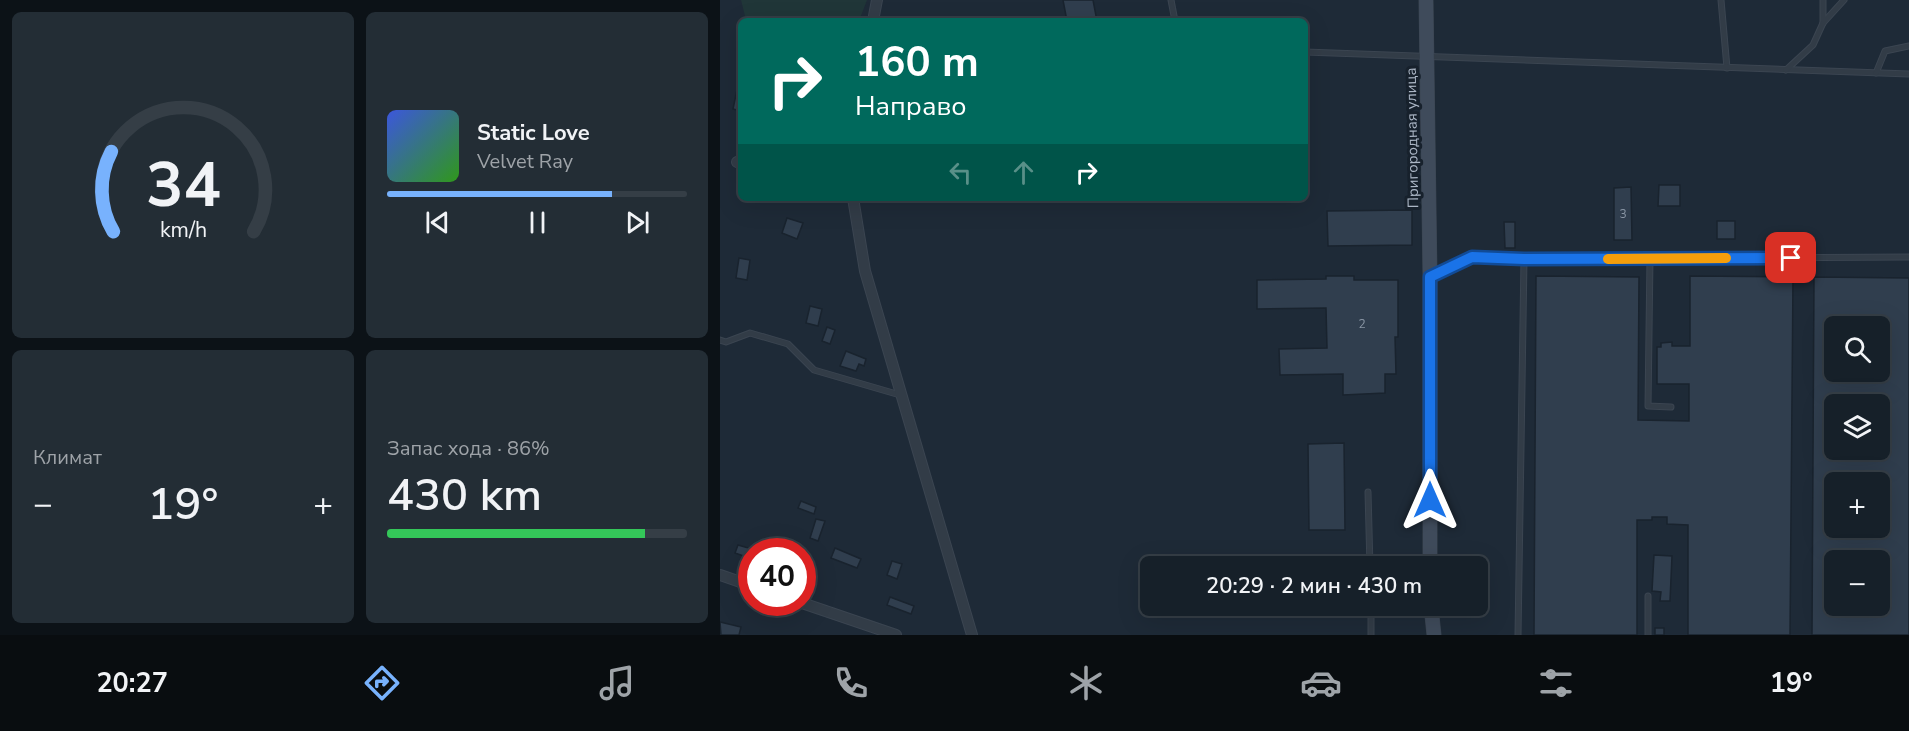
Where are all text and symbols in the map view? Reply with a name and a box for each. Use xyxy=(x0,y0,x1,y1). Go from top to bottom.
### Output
text: 160 m xyxy=(855,34,979,91)
icon: right xyxy=(756,42,834,120)
street label: Пригородная улица xyxy=(1401,67,1423,209)
text: Направо xyxy=(855,88,966,125)
text: Static Love xyxy=(477,118,590,148)
text: 34 xyxy=(146,143,220,228)
text: Velvet Ray xyxy=(477,148,573,175)
icon: left xyxy=(944,156,977,189)
icon: ahead xyxy=(1007,156,1040,189)
icon: right xyxy=(1070,156,1103,189)
icon: previous xyxy=(421,206,454,239)
icon: pause xyxy=(521,206,554,239)
icon: next xyxy=(621,206,654,239)
house number: 3 xyxy=(1619,206,1627,222)
text: km/h xyxy=(159,215,207,245)
pin xyxy=(1765,232,1816,283)
icon: arrive xyxy=(1774,241,1807,274)
house number: 2 xyxy=(1358,316,1366,332)
map controls xyxy=(1824,316,1890,616)
button: search xyxy=(1824,316,1890,382)
button: layers xyxy=(1824,394,1890,460)
text: Запас хода · 86% xyxy=(387,435,550,462)
text: Климат xyxy=(33,444,102,471)
text: 430 km xyxy=(387,465,542,526)
position arrow xyxy=(1398,468,1462,532)
button: + xyxy=(1824,472,1890,538)
text: 19° xyxy=(148,474,218,535)
text: − xyxy=(33,482,53,527)
text: + xyxy=(313,482,333,527)
speed limit sign: 40 xyxy=(738,538,816,616)
button: − xyxy=(1824,550,1890,616)
text: 20:29 · 2 мин · 430 m xyxy=(1206,571,1422,601)
icon: directions xyxy=(361,662,403,704)
icon: music xyxy=(596,662,638,704)
icon: phone xyxy=(830,662,872,704)
icon: climate xyxy=(1065,662,1107,704)
icon: car xyxy=(1300,662,1342,704)
icon: filters xyxy=(1535,662,1577,704)
text: 20:27 xyxy=(96,665,168,702)
text: 19° xyxy=(1770,665,1812,702)

